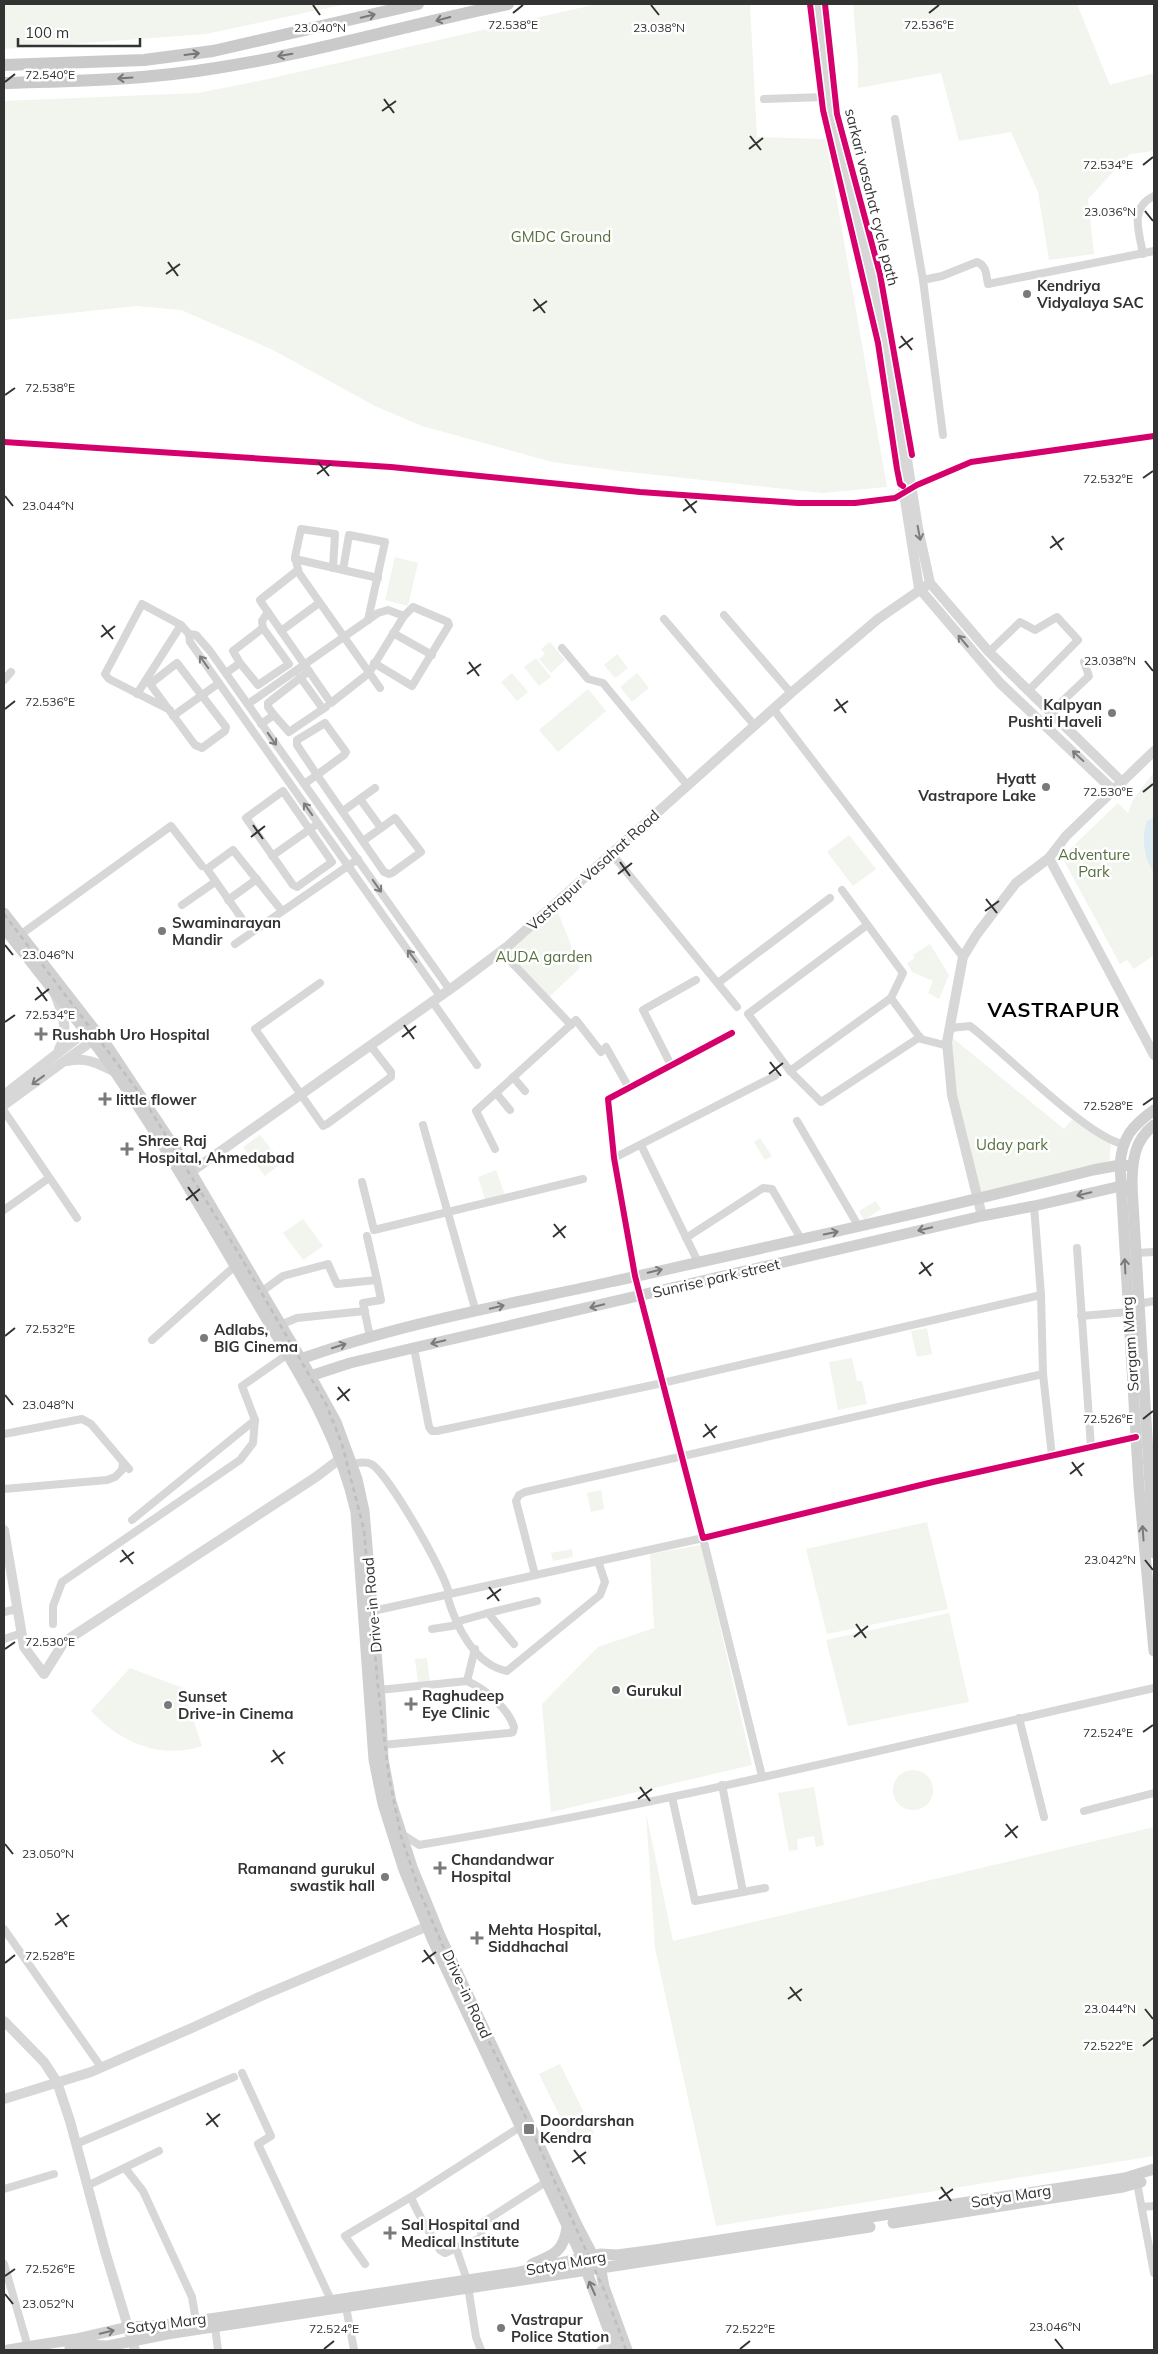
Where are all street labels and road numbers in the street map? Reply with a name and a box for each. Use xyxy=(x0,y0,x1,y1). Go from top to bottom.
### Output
street label: sarkari vasahat cycle path xyxy=(841,106,903,288)
street label: Vastrapur Vasahat Road xyxy=(523,806,663,934)
street label: Sunrise park street xyxy=(651,1254,781,1302)
street label: Sargam Marg xyxy=(1117,1296,1143,1392)
street label: Drive-in Road xyxy=(358,1556,386,1654)
street label: Drive-in Road xyxy=(438,1947,496,2041)
street label: Satya Marg xyxy=(970,2180,1052,2212)
street label: Satya Marg xyxy=(525,2247,607,2279)
street label: Satya Marg xyxy=(125,2309,207,2337)

